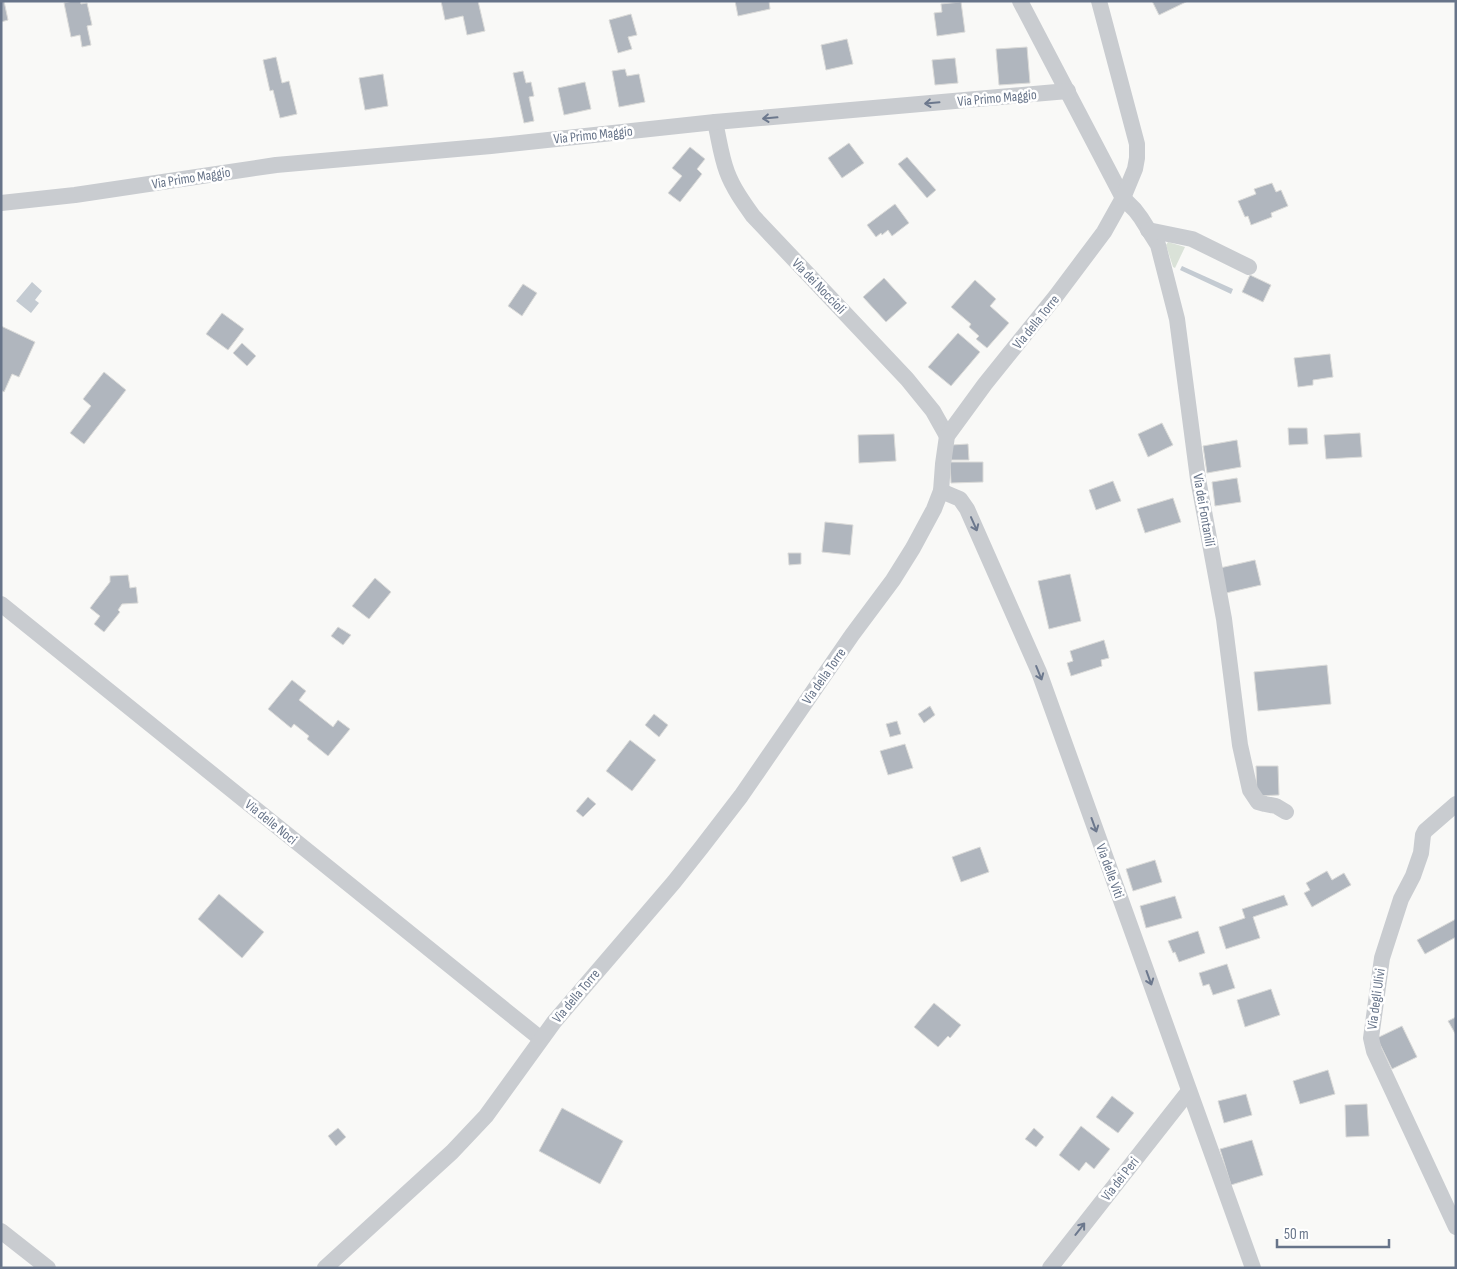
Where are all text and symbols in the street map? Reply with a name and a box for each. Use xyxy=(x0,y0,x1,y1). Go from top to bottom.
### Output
street label: Via Primo Maggio xyxy=(957,86,1037,110)
one-way arrow xyxy=(924,99,940,108)
one-way arrow xyxy=(762,113,778,122)
street label: Via Primo Maggio xyxy=(553,122,634,148)
street label: Via Primo Maggio xyxy=(150,163,232,193)
street label: Via dei Noccioli xyxy=(788,255,850,317)
street label: Via della Torre xyxy=(1009,291,1063,353)
street label: Via dei Fontanili xyxy=(1189,472,1219,548)
one-way arrow xyxy=(969,516,979,531)
street label: Via della Torre xyxy=(798,645,850,707)
one-way arrow xyxy=(1035,665,1044,680)
street label: Via delle Noci xyxy=(241,796,301,848)
one-way arrow xyxy=(1090,817,1099,833)
street label: Via delle Viti xyxy=(1092,841,1128,901)
street label: Via della Torre xyxy=(549,966,603,1026)
street label: Via degli Ulivi xyxy=(1363,967,1389,1031)
one-way arrow xyxy=(1145,970,1154,986)
street label: Via dei Peri xyxy=(1098,1154,1142,1204)
scale bar xyxy=(1277,1216,1390,1248)
one-way arrow xyxy=(1075,1223,1086,1236)
text: 50 m xyxy=(1284,1225,1309,1244)

